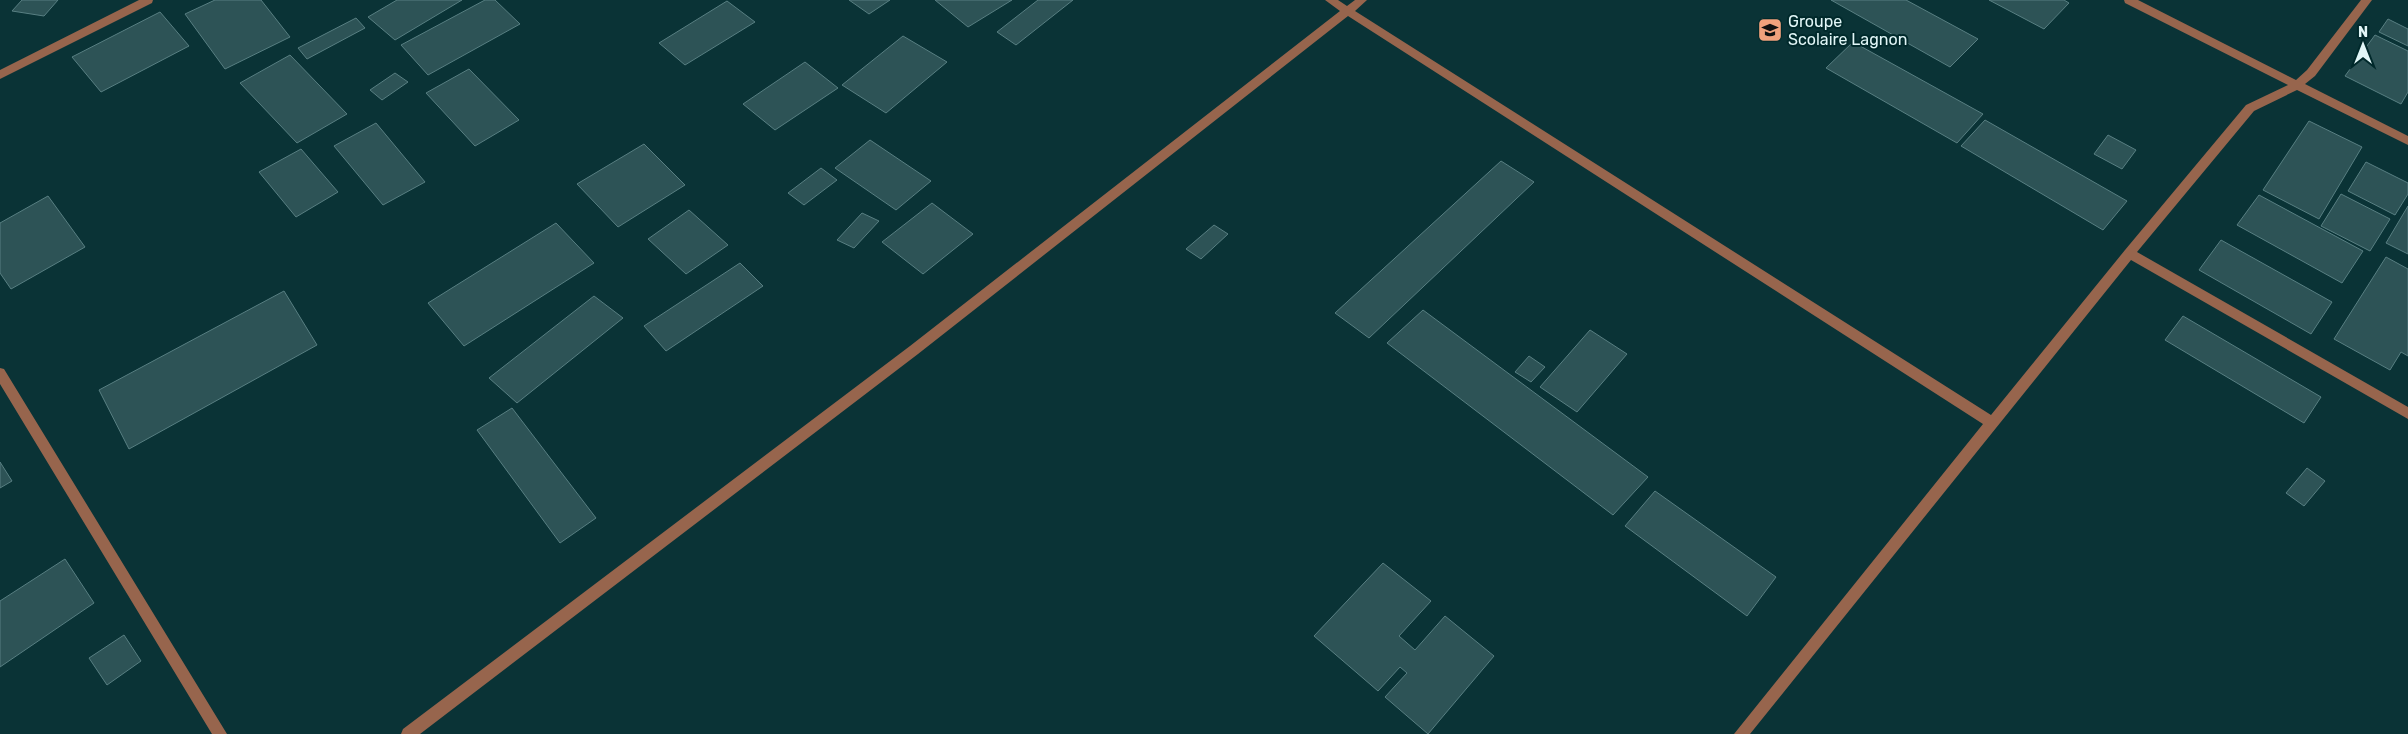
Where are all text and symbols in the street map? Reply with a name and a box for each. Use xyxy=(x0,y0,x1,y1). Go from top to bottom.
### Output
place label: Groupe Scolaire Lagnon xyxy=(1788,12,1907,49)
school or university icon: Groupe Scolaire Lagnon xyxy=(1757,17,1783,43)
north arrow xyxy=(2338,20,2388,70)
text: N xyxy=(2358,24,2368,41)

